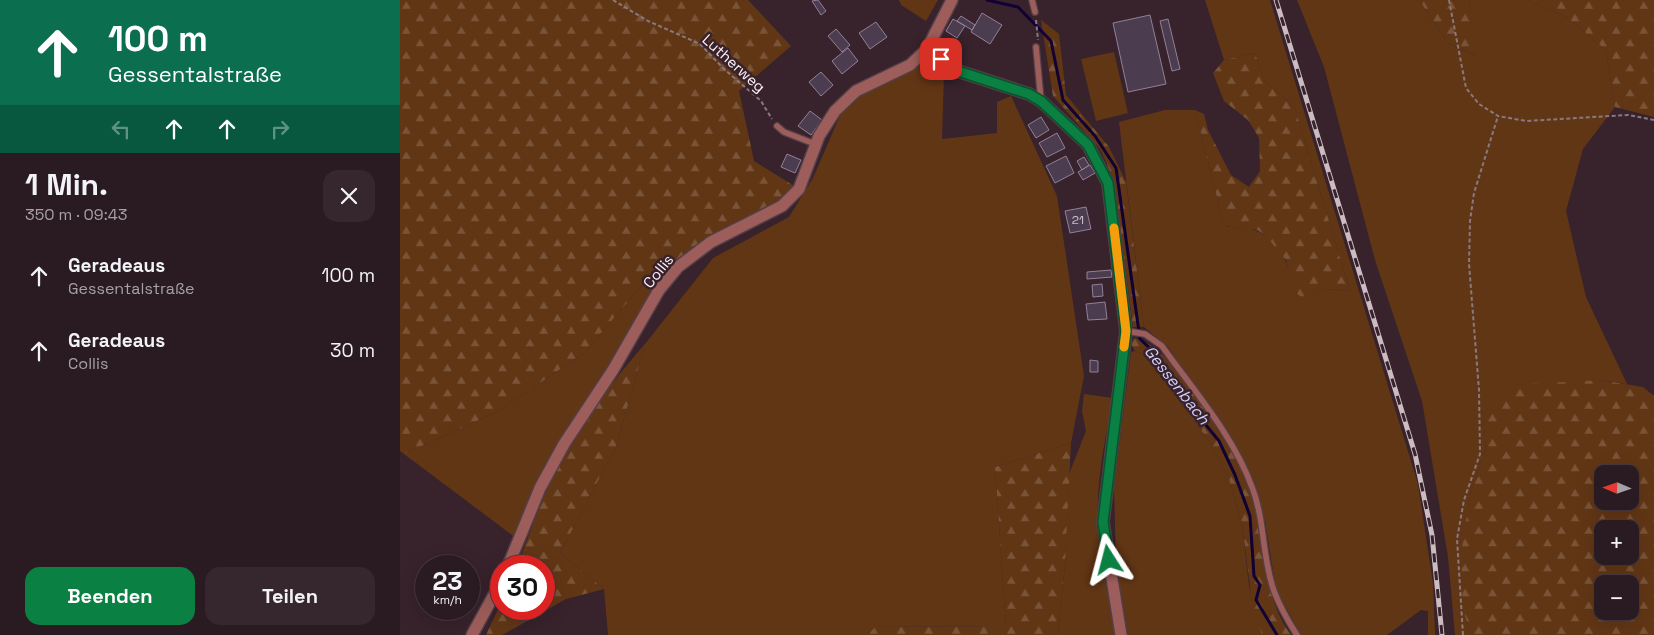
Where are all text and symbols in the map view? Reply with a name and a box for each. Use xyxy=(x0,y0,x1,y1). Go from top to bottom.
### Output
text: 100 m xyxy=(108,17,208,61)
icon: ahead xyxy=(25,20,90,85)
street label: Lutherweg xyxy=(699,30,769,96)
pin xyxy=(920,38,962,80)
icon: arrive xyxy=(927,45,955,73)
text: Gessentalstraße xyxy=(108,60,282,88)
icon: left xyxy=(107,115,135,143)
icon: ahead xyxy=(160,115,188,143)
icon: ahead xyxy=(213,115,241,143)
icon: right xyxy=(266,115,294,143)
text: 1 Min. xyxy=(25,165,108,204)
button: close xyxy=(323,170,375,222)
text: 350 m · 09:43 xyxy=(25,204,127,225)
house number: 21 xyxy=(1072,212,1084,228)
street label: Collis xyxy=(639,250,677,292)
text: Geradeaus xyxy=(68,253,165,278)
icon: ahead xyxy=(25,262,53,290)
text: 100 m xyxy=(321,263,375,288)
text: Gessentalstraße xyxy=(68,278,194,299)
text: Geradeaus xyxy=(68,328,165,353)
icon: ahead xyxy=(25,337,53,365)
text: 30 m xyxy=(330,338,375,363)
water label: Gessenbach xyxy=(1140,341,1215,430)
text: Collis xyxy=(68,353,108,374)
north arrow xyxy=(1594,465,1639,510)
map controls xyxy=(1594,465,1639,620)
button: + xyxy=(1594,520,1639,565)
position arrow xyxy=(1082,533,1134,585)
speed limit sign: 30 xyxy=(490,555,555,620)
text: 23 xyxy=(432,565,463,597)
button: Beenden xyxy=(25,567,195,625)
button: Teilen xyxy=(205,567,375,625)
button: − xyxy=(1594,575,1639,620)
text: km/h xyxy=(433,592,462,608)

